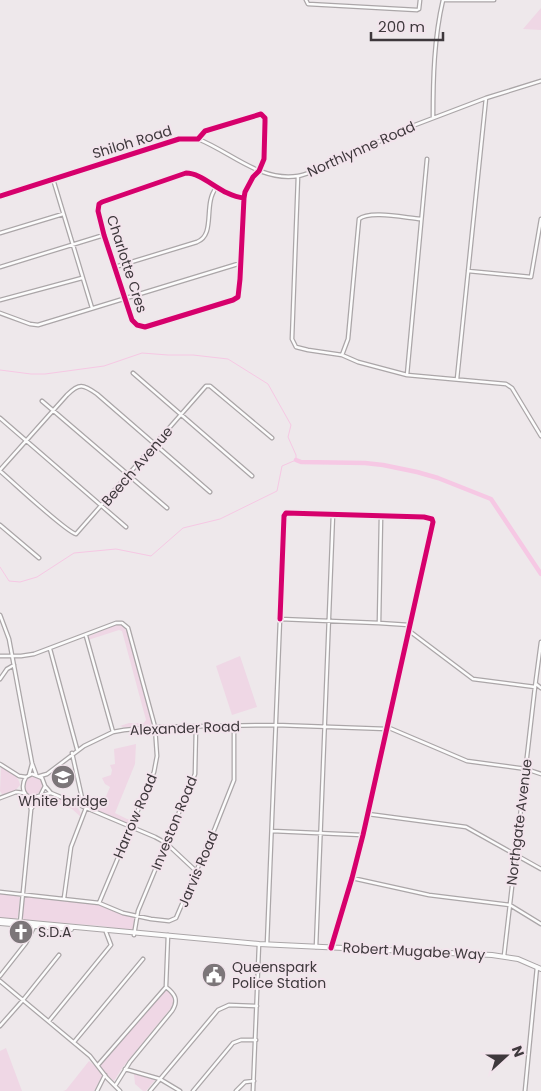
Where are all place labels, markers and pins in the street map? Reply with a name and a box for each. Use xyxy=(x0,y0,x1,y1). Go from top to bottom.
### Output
school or university icon: White bridge xyxy=(50,764,76,790)
place label: White bridge xyxy=(18,791,108,811)
church icon: S.D.A xyxy=(8,919,34,945)
place label: S.D.A xyxy=(38,922,71,942)
place label: Queenspark Police Station xyxy=(232,957,326,993)
public building icon: Queenspark Police Station xyxy=(201,962,227,988)

